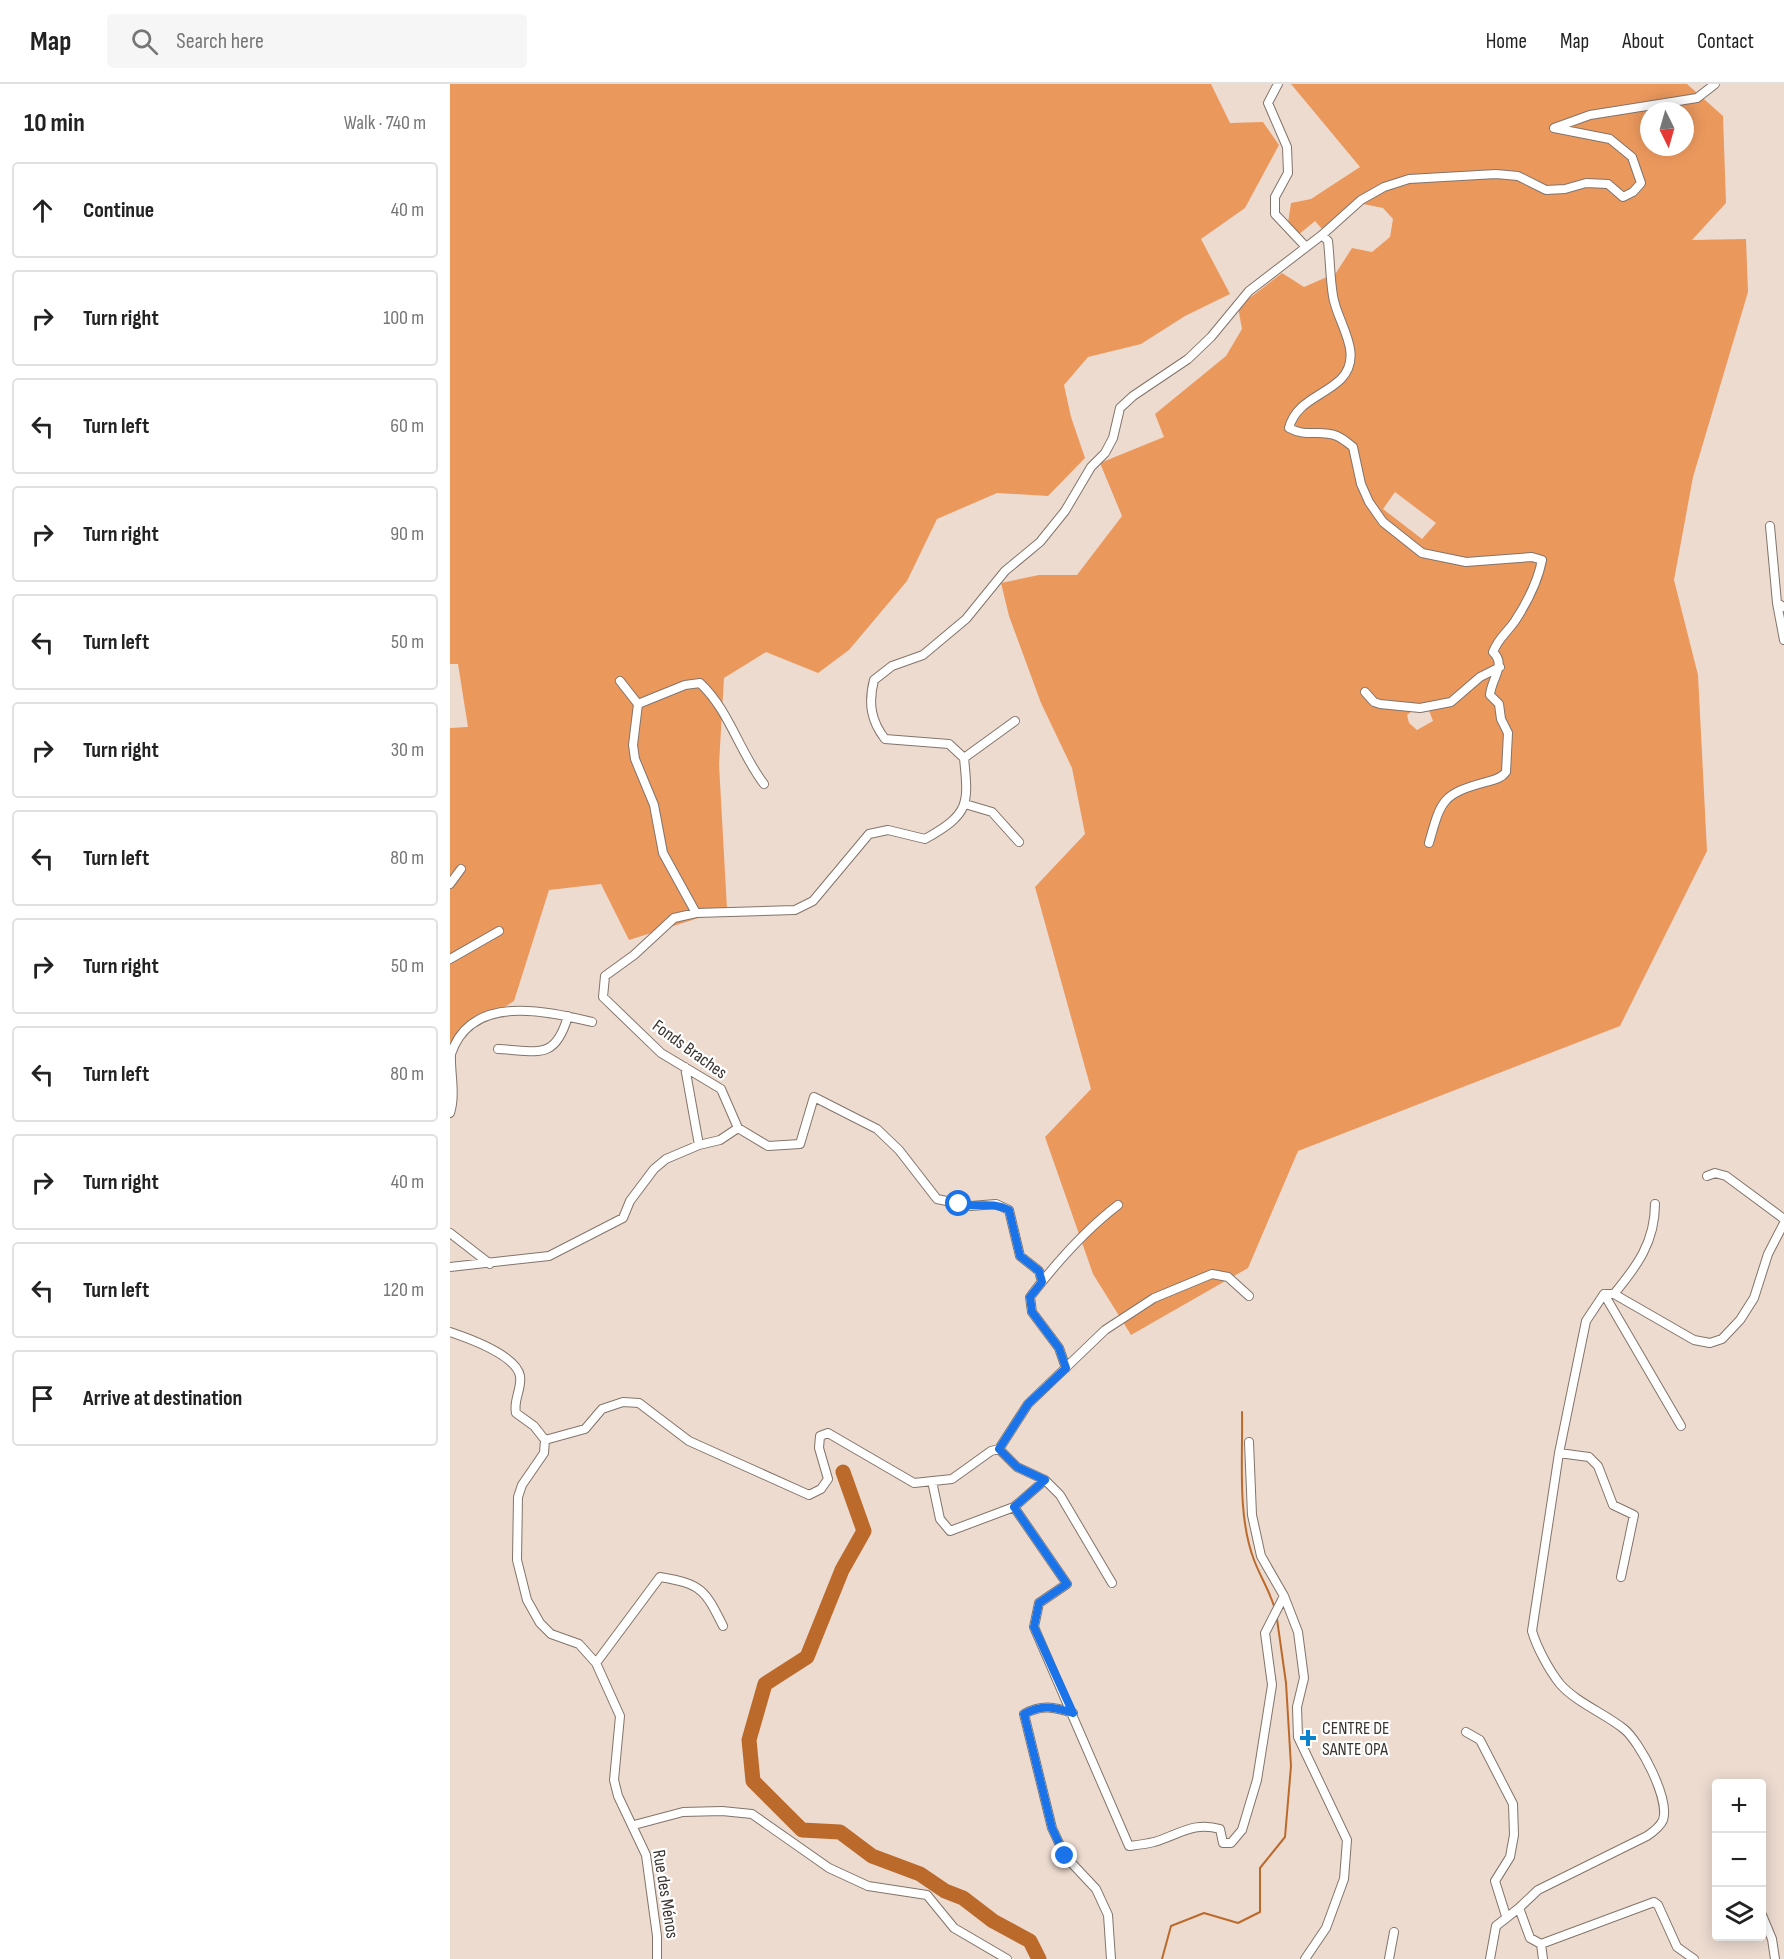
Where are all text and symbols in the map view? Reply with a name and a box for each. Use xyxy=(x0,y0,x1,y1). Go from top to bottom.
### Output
search box xyxy=(107,14,527,68)
text: Map xyxy=(30,25,71,58)
icon: search xyxy=(128,25,161,58)
text: Search here xyxy=(176,28,264,55)
text: Home xyxy=(1486,29,1527,54)
text: Map xyxy=(1560,29,1589,54)
text: About xyxy=(1622,29,1664,54)
text: Contact xyxy=(1697,29,1754,54)
north arrow xyxy=(1640,102,1694,156)
text: 10 min xyxy=(24,108,85,139)
text: Walk · 740 m xyxy=(344,111,426,135)
icon: ahead xyxy=(26,194,59,227)
text: Continue xyxy=(83,197,154,224)
text: 40 m xyxy=(391,198,424,222)
icon: right xyxy=(26,302,59,335)
text: Turn right xyxy=(83,305,159,332)
text: 100 m xyxy=(383,306,424,330)
icon: left xyxy=(26,410,59,443)
text: Turn left xyxy=(83,413,149,440)
text: 60 m xyxy=(390,414,424,438)
icon: right xyxy=(26,518,59,551)
text: Turn right xyxy=(83,521,159,548)
text: 90 m xyxy=(390,522,424,546)
icon: left xyxy=(26,626,59,659)
text: Turn left xyxy=(83,629,149,656)
text: 50 m xyxy=(391,630,424,654)
icon: right xyxy=(26,734,59,767)
text: Turn right xyxy=(83,737,159,764)
text: 30 m xyxy=(391,738,424,762)
icon: left xyxy=(26,842,59,875)
text: Turn left xyxy=(83,845,149,872)
text: 80 m xyxy=(390,846,424,870)
icon: right xyxy=(26,950,59,983)
text: Turn right xyxy=(83,953,159,980)
text: 50 m xyxy=(391,954,424,978)
street label: Fonds Braches xyxy=(648,1015,731,1083)
icon: left xyxy=(26,1058,59,1091)
text: Turn left xyxy=(83,1061,149,1088)
text: 80 m xyxy=(390,1062,424,1086)
icon: right xyxy=(26,1166,59,1199)
text: Turn right xyxy=(83,1169,159,1196)
text: 40 m xyxy=(391,1170,424,1194)
route start xyxy=(945,1190,971,1216)
icon: left xyxy=(26,1274,59,1307)
text: Turn left xyxy=(83,1277,149,1304)
text: 120 m xyxy=(384,1278,424,1302)
icon: arrive xyxy=(26,1382,59,1415)
text: Arrive at destination xyxy=(83,1385,242,1412)
place label: CENTRE DE SANTE OPA xyxy=(1322,1718,1390,1760)
marker: CENTRE DE SANTE OPA xyxy=(1299,1729,1317,1747)
map controls xyxy=(1712,1779,1766,1941)
button: + xyxy=(1712,1779,1766,1833)
button: − xyxy=(1712,1833,1766,1887)
route end xyxy=(1051,1842,1077,1868)
street label: Rue des Ménos xyxy=(648,1848,683,1940)
button: layers xyxy=(1712,1887,1766,1941)

